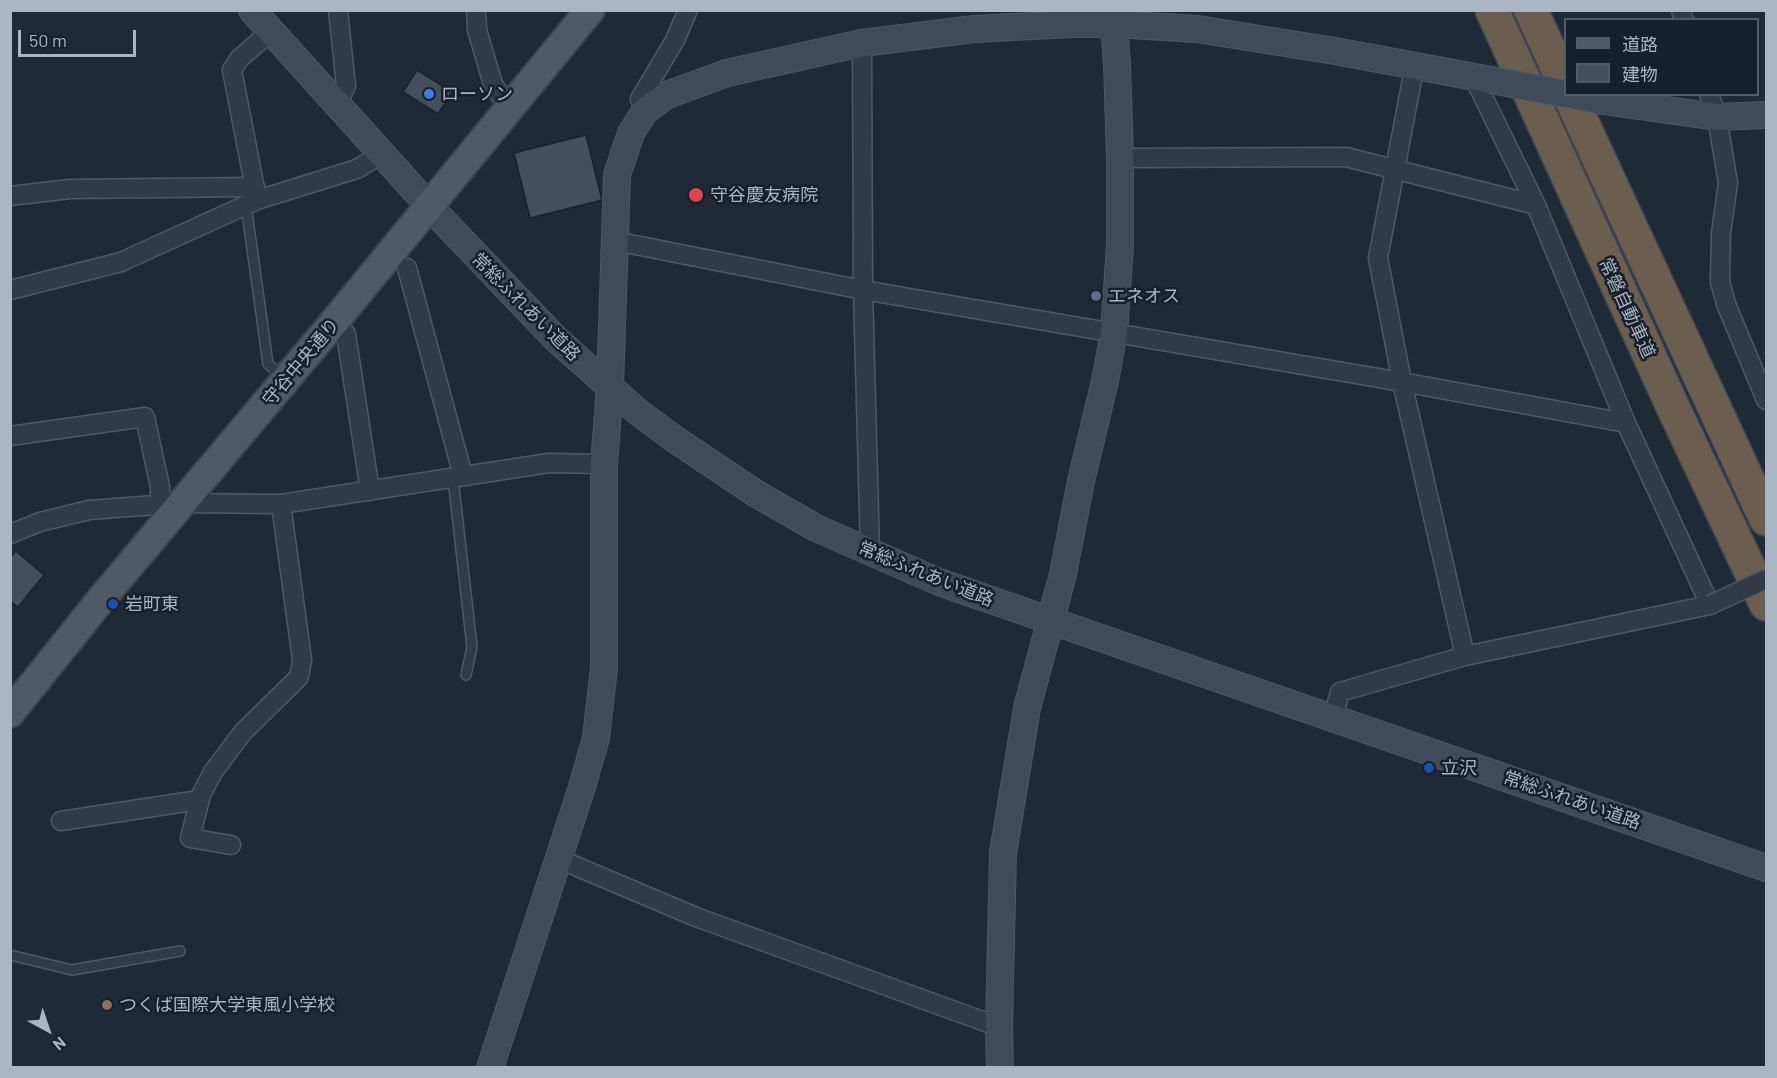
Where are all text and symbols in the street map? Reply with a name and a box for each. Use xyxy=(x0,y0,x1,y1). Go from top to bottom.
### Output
scale bar xyxy=(21,18,140,56)
legend xyxy=(1564,18,1759,96)
text: 50 m xyxy=(29,29,67,51)
text: 道路 xyxy=(1622,33,1658,55)
text: 建物 xyxy=(1622,63,1658,85)
place label: ローソン xyxy=(441,83,513,105)
marker: ローソン xyxy=(422,87,436,101)
place label: 守谷慶友病院 xyxy=(710,184,818,206)
marker: 守谷慶友病院 xyxy=(687,186,705,204)
street label: 常総ふれあい道路 xyxy=(467,248,585,366)
street label: 常磐自動車道 xyxy=(1594,254,1660,362)
place label: エネオス xyxy=(1108,285,1180,307)
marker: エネオス xyxy=(1089,289,1103,303)
street label: 守谷中央通り xyxy=(258,314,344,410)
street label: 常総ふれあい道路 xyxy=(855,537,997,611)
place label: 岩町東 xyxy=(125,593,179,615)
marker: 岩町東 xyxy=(106,597,120,611)
place label: 立沢 xyxy=(1441,757,1477,779)
marker: 立沢 xyxy=(1422,761,1436,775)
street label: 常総ふれあい道路 xyxy=(1500,766,1644,834)
place label: つくば国際大学東風小学校 xyxy=(119,994,335,1016)
marker: つくば国際大学東風小学校 xyxy=(100,998,114,1012)
north arrow xyxy=(18,1000,78,1060)
text: N xyxy=(50,1033,70,1055)

